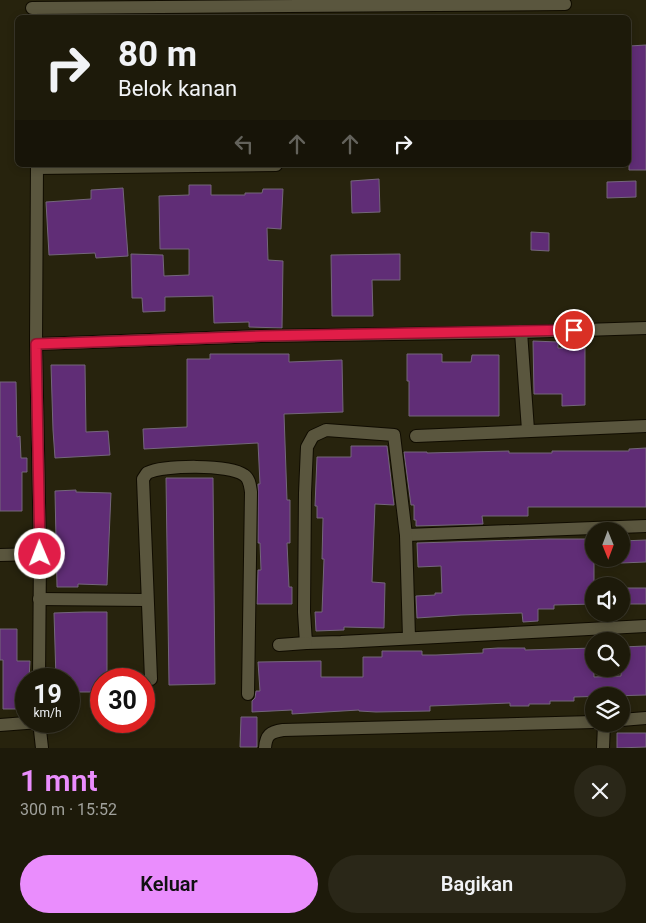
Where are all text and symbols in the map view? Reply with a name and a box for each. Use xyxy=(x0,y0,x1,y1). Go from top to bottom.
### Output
text: 80 m xyxy=(118,34,197,75)
icon: right xyxy=(35,35,100,100)
text: Belok kanan xyxy=(118,76,237,101)
icon: left xyxy=(230,130,258,158)
icon: ahead xyxy=(283,130,311,158)
icon: ahead xyxy=(336,130,364,158)
icon: right xyxy=(389,130,417,158)
pin xyxy=(553,309,595,351)
icon: arrive xyxy=(560,316,588,344)
north arrow xyxy=(585,522,630,568)
map controls xyxy=(585,522,630,732)
position arrow xyxy=(13,527,65,579)
button: sound xyxy=(585,577,630,622)
button: search xyxy=(585,632,630,677)
speed limit sign: 30 xyxy=(90,668,155,733)
text: 19 xyxy=(33,680,62,709)
button: layers xyxy=(585,687,630,732)
text: km/h xyxy=(33,706,62,720)
text: 1 mnt xyxy=(20,763,98,798)
button: close xyxy=(574,765,626,817)
text: 300 m · 15:52 xyxy=(20,800,117,819)
button: Keluar xyxy=(20,855,318,913)
button: Bagikan xyxy=(328,855,626,913)

